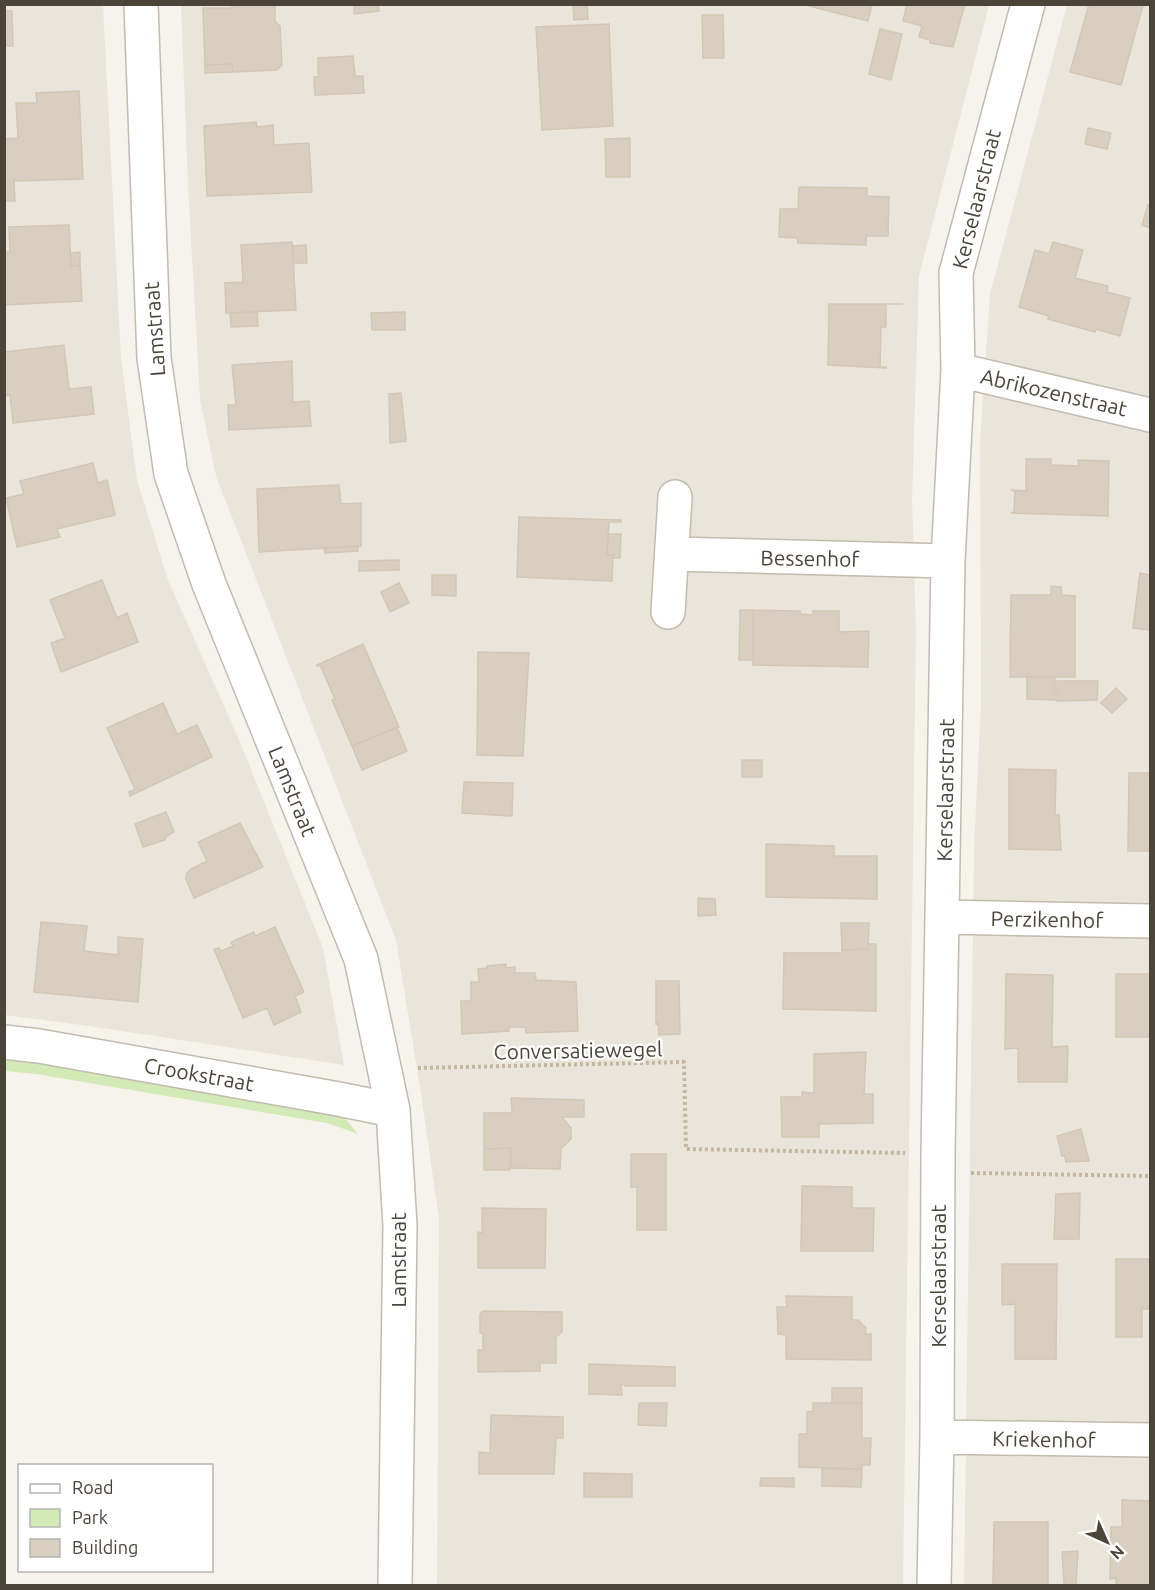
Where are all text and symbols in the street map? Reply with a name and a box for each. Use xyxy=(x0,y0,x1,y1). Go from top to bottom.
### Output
street label: Kerselaarstraat xyxy=(947,127,1005,271)
street label: Lamstraat xyxy=(139,281,169,377)
street label: Abrikozenstraat xyxy=(978,363,1130,421)
street label: Bessenhof xyxy=(760,545,861,571)
street label: Kerselaarstraat xyxy=(932,718,958,862)
street label: Lamstraat xyxy=(264,743,322,839)
street label: Perzikenhof xyxy=(991,906,1104,932)
street label: Conversatiewegel xyxy=(493,1037,663,1063)
street label: Crookstraat xyxy=(142,1053,256,1095)
street label: Kerselaarstraat xyxy=(926,1204,950,1348)
street label: Lamstraat xyxy=(386,1213,410,1307)
street label: Kriekenhof xyxy=(992,1426,1097,1452)
legend xyxy=(18,1464,213,1572)
text: Road xyxy=(72,1477,114,1497)
text: Park xyxy=(72,1507,108,1527)
north arrow xyxy=(1077,1512,1137,1572)
text: Building xyxy=(72,1537,138,1557)
text: N xyxy=(1107,1542,1128,1563)

